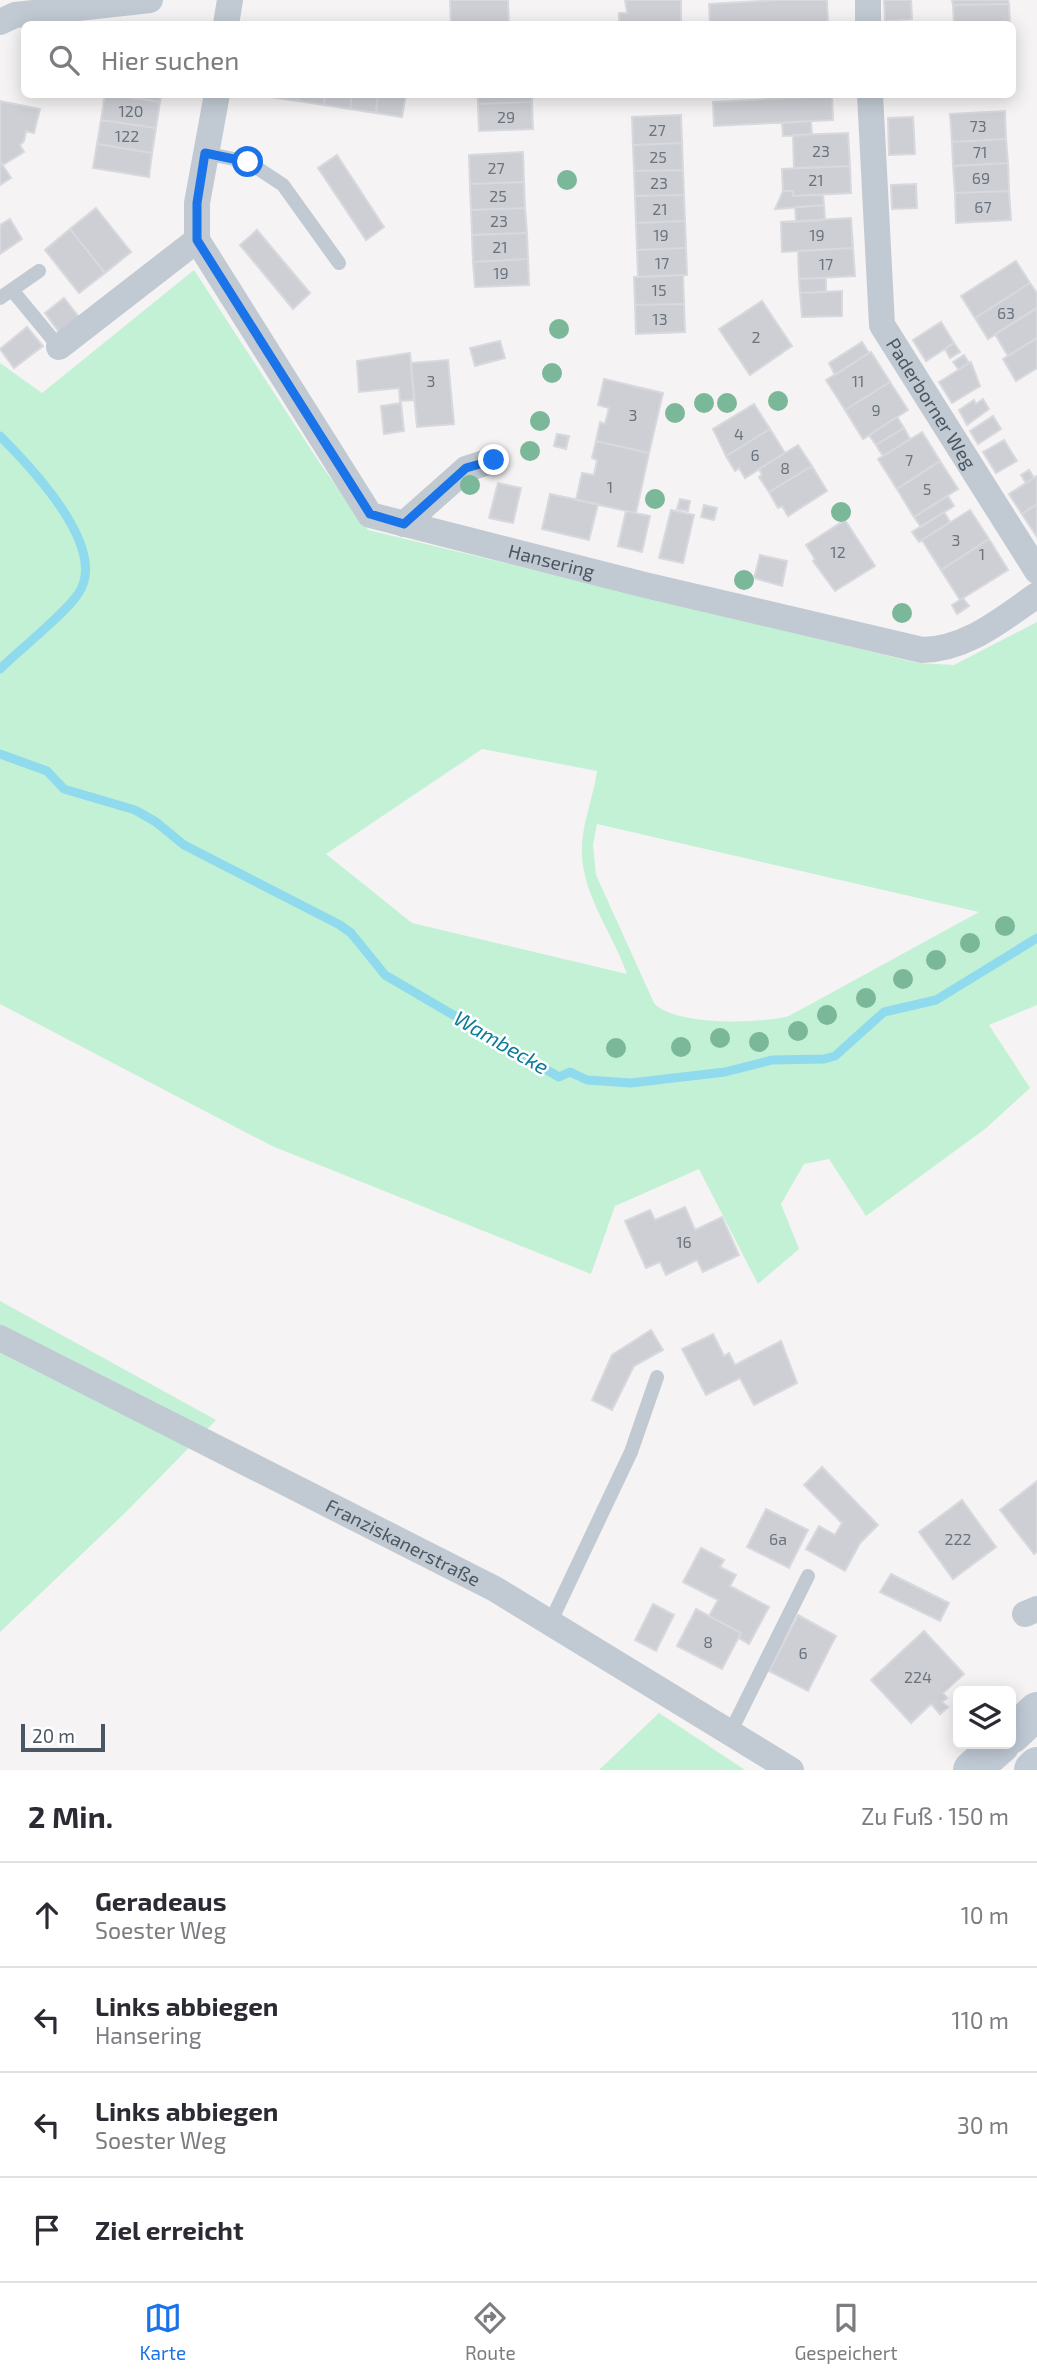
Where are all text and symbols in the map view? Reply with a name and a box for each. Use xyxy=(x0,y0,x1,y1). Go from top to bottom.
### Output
search box xyxy=(21,21,1016,98)
icon: search xyxy=(45,41,83,79)
text: Hier suchen xyxy=(101,44,239,75)
house number: 120 xyxy=(118,101,144,120)
house number: 29 xyxy=(497,107,515,126)
house number: 73 xyxy=(969,116,987,135)
house number: 27 xyxy=(648,120,666,139)
house number: 122 xyxy=(115,126,139,145)
house number: 23 xyxy=(812,141,830,160)
house number: 71 xyxy=(973,142,987,161)
route start xyxy=(232,146,263,177)
house number: 25 xyxy=(649,147,667,166)
house number: 27 xyxy=(487,158,505,177)
house number: 69 xyxy=(972,168,990,187)
house number: 21 xyxy=(808,170,824,189)
house number: 23 xyxy=(650,173,668,192)
house number: 25 xyxy=(489,186,507,205)
house number: 67 xyxy=(974,197,992,216)
house number: 21 xyxy=(652,199,668,218)
house number: 23 xyxy=(490,211,508,230)
house number: 19 xyxy=(653,225,669,244)
house number: 19 xyxy=(809,225,825,244)
house number: 21 xyxy=(492,237,508,256)
house number: 17 xyxy=(655,253,669,272)
house number: 17 xyxy=(819,254,833,273)
house number: 19 xyxy=(493,263,509,282)
house number: 15 xyxy=(652,280,666,299)
house number: 63 xyxy=(997,303,1015,322)
house number: 13 xyxy=(652,309,668,328)
house number: 2 xyxy=(752,327,761,346)
street label: Paderborner Weg xyxy=(882,333,982,473)
house number: 3 xyxy=(427,371,435,390)
house number: 11 xyxy=(852,371,864,390)
house number: 9 xyxy=(871,400,881,419)
house number: 3 xyxy=(629,405,637,424)
house number: 4 xyxy=(734,424,744,443)
route end xyxy=(478,444,509,475)
house number: 6 xyxy=(750,445,760,464)
house number: 7 xyxy=(905,450,913,469)
house number: 8 xyxy=(780,458,790,477)
house number: 1 xyxy=(607,477,613,496)
house number: 5 xyxy=(923,479,931,498)
house number: 3 xyxy=(952,530,960,549)
street label: Hansering xyxy=(506,539,598,583)
house number: 12 xyxy=(830,542,846,561)
house number: 1 xyxy=(979,544,985,563)
water label: Wambecke xyxy=(450,1005,554,1079)
house number: 16 xyxy=(676,1232,692,1251)
street label: Franziskanerstraße xyxy=(322,1493,484,1591)
house number: 6a xyxy=(769,1529,787,1548)
house number: 222 xyxy=(945,1529,971,1548)
house number: 8 xyxy=(703,1632,713,1651)
house number: 6 xyxy=(798,1643,808,1662)
house number: 224 xyxy=(904,1667,932,1686)
map controls xyxy=(953,1686,1016,1749)
button: layers xyxy=(953,1686,1016,1749)
scale bar xyxy=(21,1721,105,1753)
text: 20 m xyxy=(32,1724,75,1747)
text: 2 Min. xyxy=(28,1798,113,1834)
text: Zu Fuß · 150 m xyxy=(861,1802,1009,1830)
text: Geradeaus xyxy=(95,1885,227,1916)
icon: ahead xyxy=(28,1896,66,1934)
text: 10 m xyxy=(961,1901,1009,1929)
text: Soester Weg xyxy=(95,1916,226,1944)
text: Links abbiegen xyxy=(95,1990,279,2021)
icon: left xyxy=(28,2001,66,2039)
text: 110 m xyxy=(952,2006,1009,2034)
text: Hansering xyxy=(95,2021,202,2049)
text: Links abbiegen xyxy=(95,2095,279,2126)
icon: left xyxy=(28,2106,66,2144)
text: 30 m xyxy=(957,2111,1009,2139)
text: Soester Weg xyxy=(95,2126,226,2154)
icon: arrive xyxy=(28,2211,66,2249)
text: Ziel erreicht xyxy=(95,2214,244,2245)
tab: Karte xyxy=(139,2299,186,2364)
tab: Route xyxy=(465,2299,516,2364)
tab: Gespeichert xyxy=(794,2299,898,2364)

